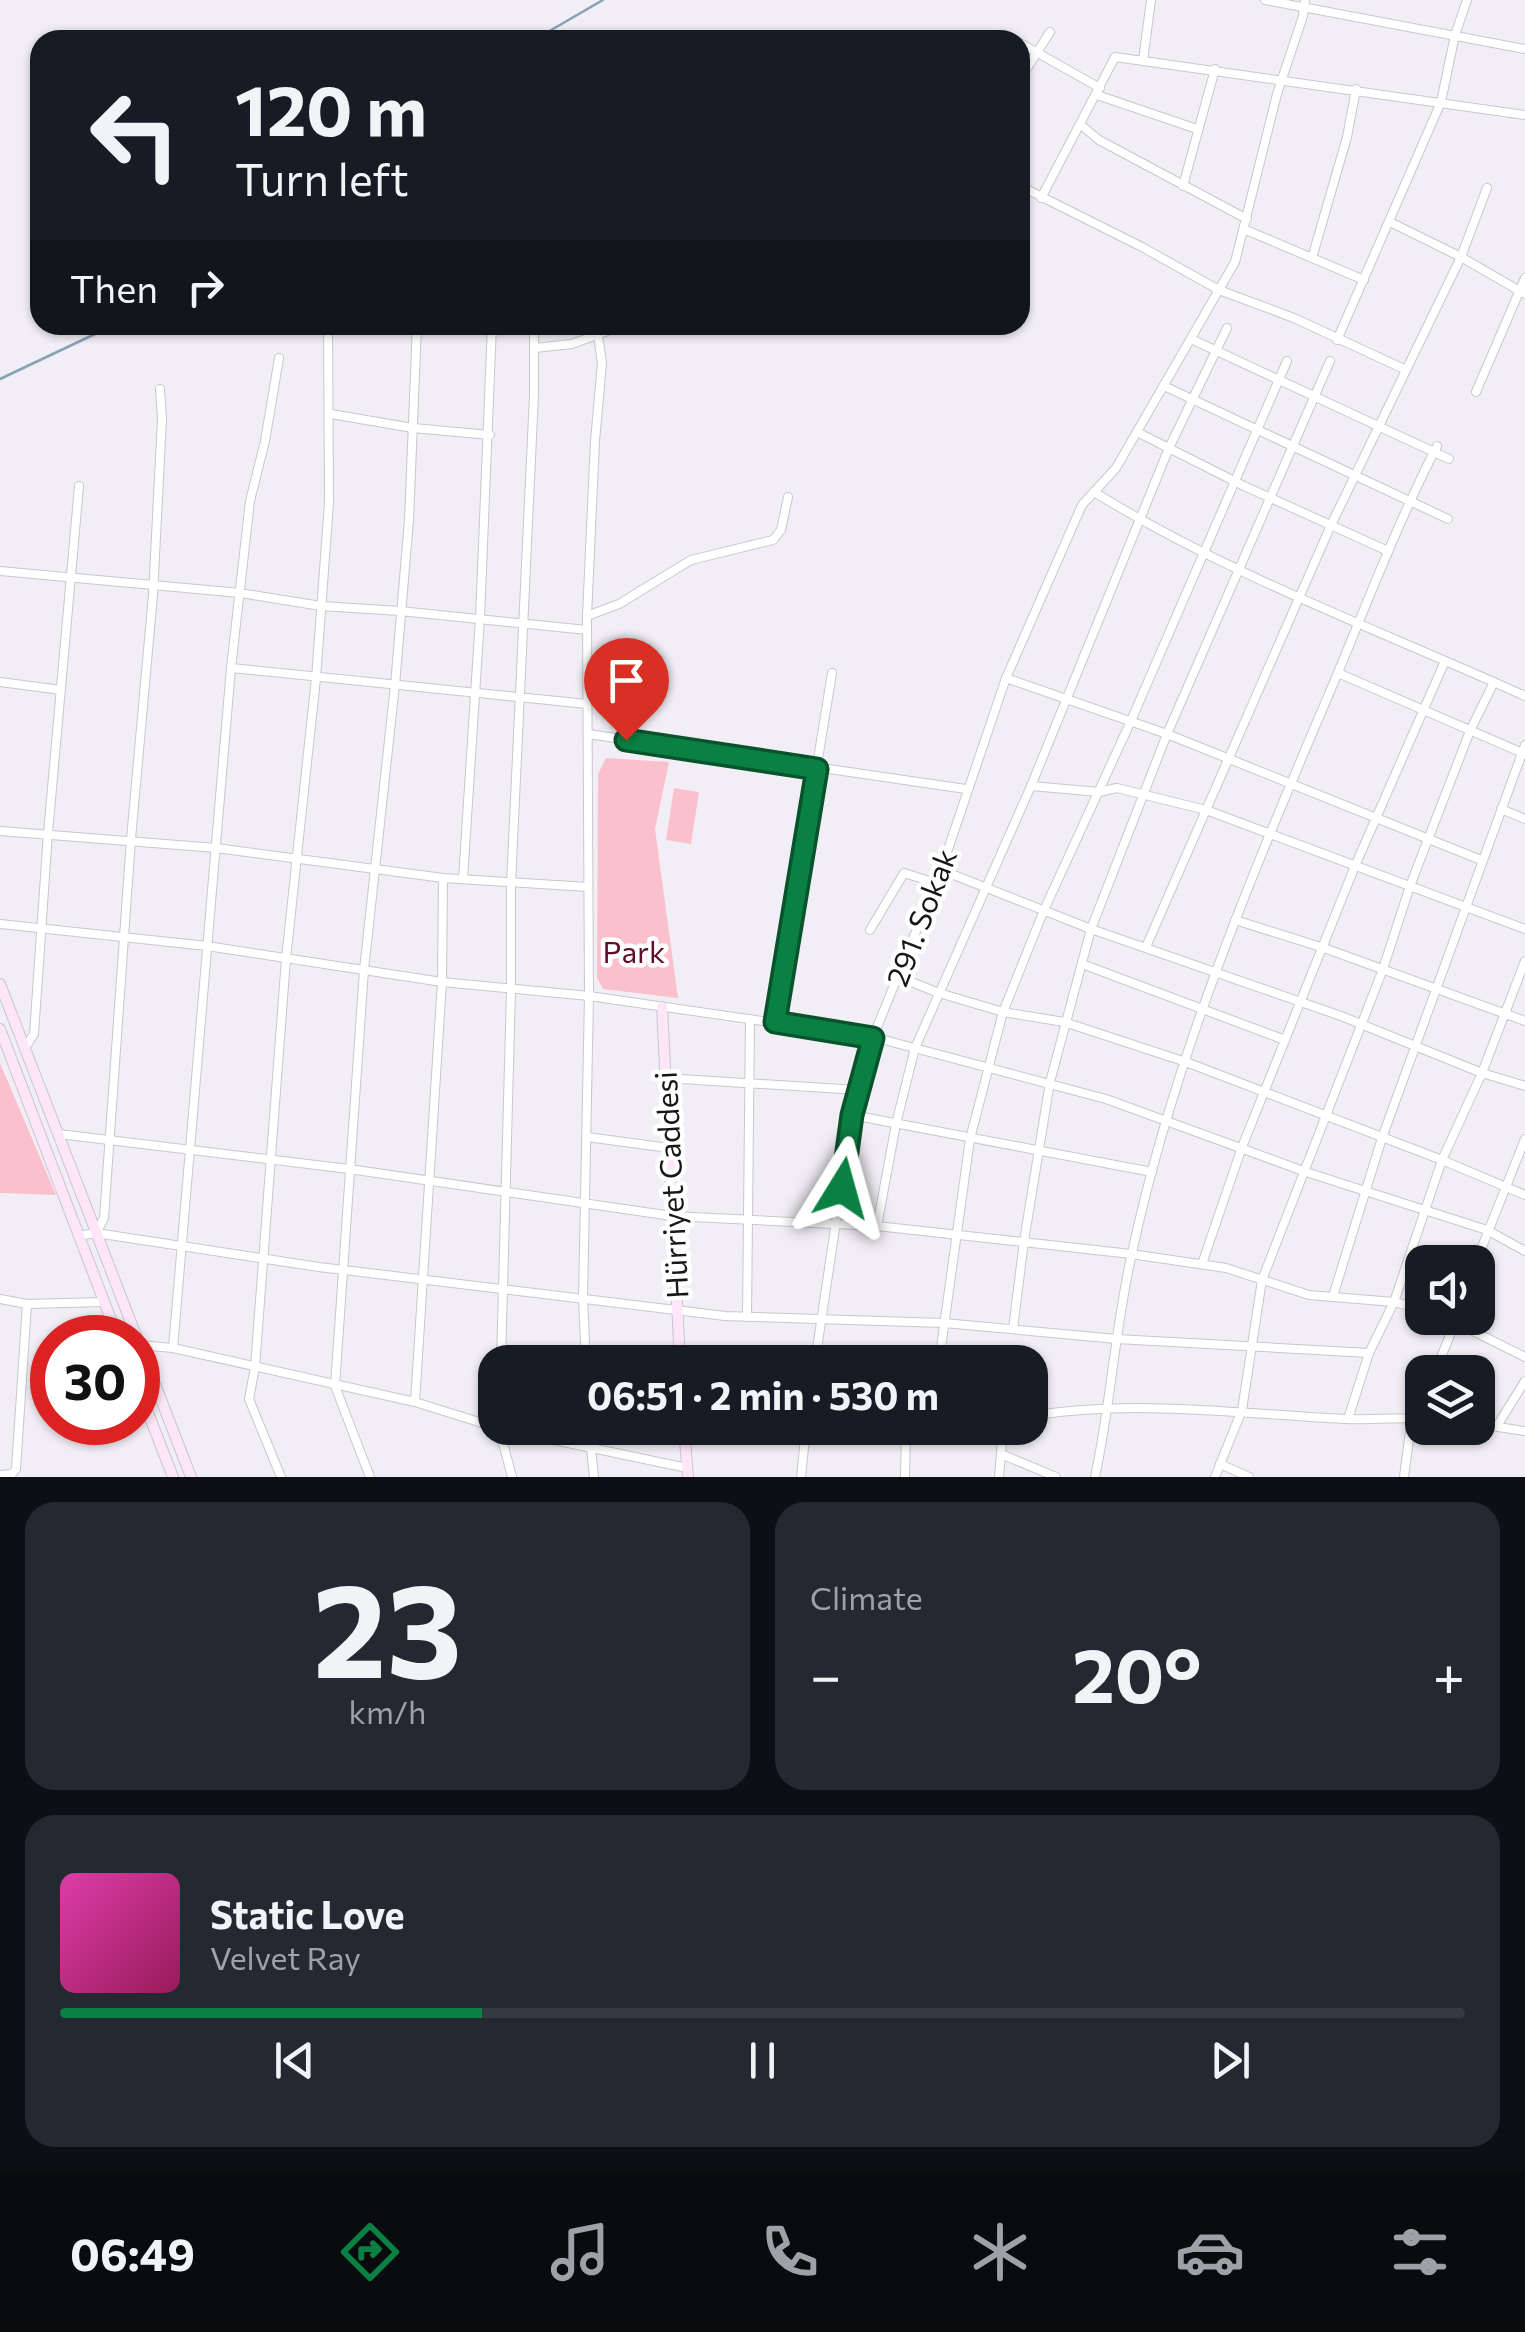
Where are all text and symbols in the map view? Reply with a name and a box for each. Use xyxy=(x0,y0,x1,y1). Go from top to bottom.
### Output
text: 120 m xyxy=(235,65,427,150)
icon: left xyxy=(70,70,200,200)
text: Turn left xyxy=(235,150,409,205)
icon: right xyxy=(178,260,233,315)
text: Then xyxy=(70,264,158,311)
pin xyxy=(584,638,669,741)
icon: arrive xyxy=(599,653,654,708)
street label: 291. Sokak xyxy=(877,843,963,991)
park label: Park xyxy=(603,932,665,969)
street label: Hürriyet Caddesi xyxy=(646,1070,694,1300)
position arrow xyxy=(790,1136,894,1240)
map controls xyxy=(1405,1245,1495,1445)
button: sound xyxy=(1405,1245,1495,1335)
speed limit sign: 30 xyxy=(30,1315,160,1445)
button: layers xyxy=(1405,1355,1495,1445)
text: 06:51 · 2 min · 530 m xyxy=(587,1371,939,1418)
text: 23 xyxy=(313,1546,462,1705)
text: Climate xyxy=(810,1577,923,1617)
text: 20° xyxy=(1072,1627,1202,1718)
text: − xyxy=(810,1640,841,1707)
text: + xyxy=(1433,1640,1465,1707)
text: km/h xyxy=(349,1691,426,1731)
text: Static Love xyxy=(210,1890,405,1937)
text: Velvet Ray xyxy=(210,1937,361,1977)
icon: previous xyxy=(267,2033,322,2088)
icon: pause xyxy=(735,2033,790,2088)
icon: next xyxy=(1203,2033,1258,2088)
icon: directions xyxy=(335,2217,405,2287)
icon: music xyxy=(545,2217,615,2287)
icon: phone xyxy=(755,2217,825,2287)
icon: climate xyxy=(965,2217,1035,2287)
icon: car xyxy=(1175,2217,1245,2287)
icon: filters xyxy=(1385,2217,1455,2287)
text: 06:49 xyxy=(70,2225,195,2280)

